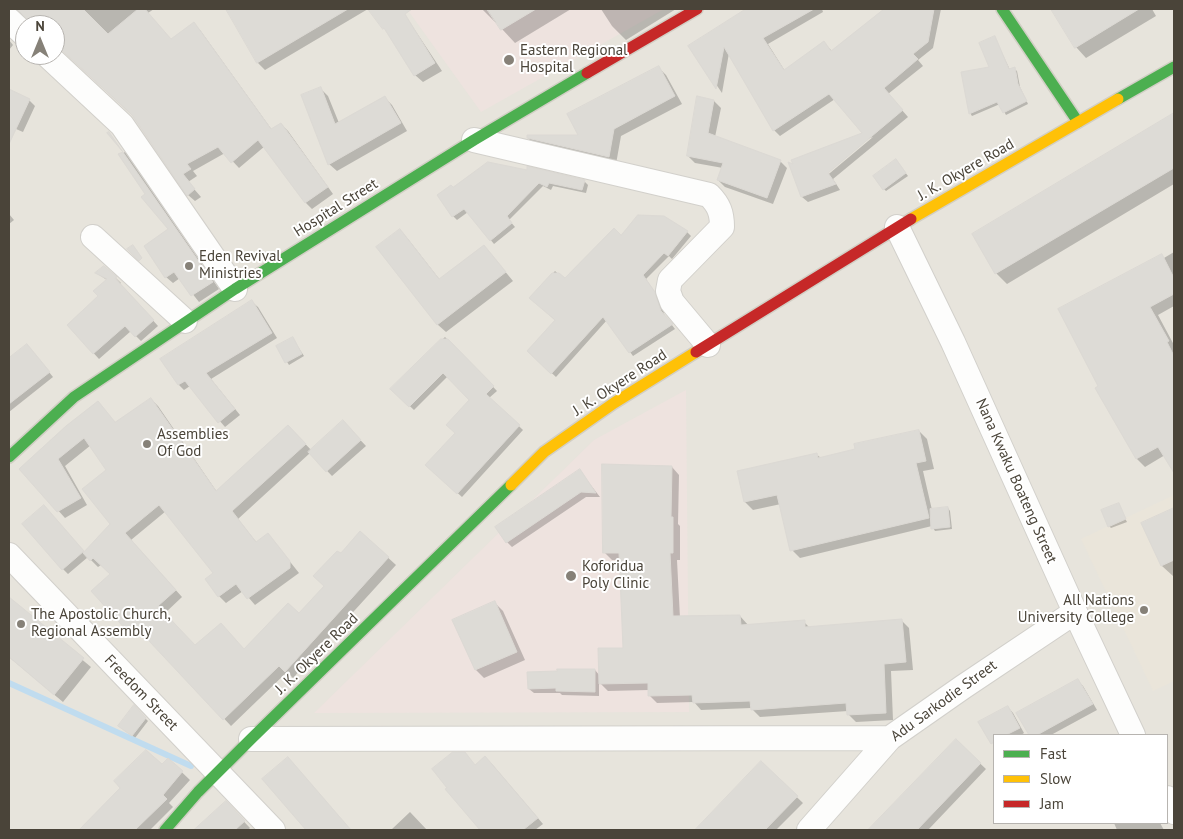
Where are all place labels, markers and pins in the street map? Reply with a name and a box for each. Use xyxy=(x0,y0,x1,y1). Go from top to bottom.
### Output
place label: Eastern Regional Hospital xyxy=(520,42,627,77)
marker: Eastern Regional Hospital xyxy=(502,53,516,67)
place label: Eden Revival Ministries xyxy=(199,248,281,283)
marker: Eden Revival Ministries xyxy=(183,260,195,272)
place label: Assemblies Of God xyxy=(157,426,229,461)
marker: Assemblies Of God xyxy=(141,438,153,450)
place label: Koforidua Poly Clinic xyxy=(582,558,649,593)
marker: Koforidua Poly Clinic xyxy=(564,569,578,583)
place label: All Nations University College xyxy=(1018,592,1134,627)
marker: All Nations University College xyxy=(1138,604,1150,616)
place label: The Apostolic Church, Regional Assembly xyxy=(31,606,171,641)
marker: The Apostolic Church, Regional Assembly xyxy=(15,618,27,630)

